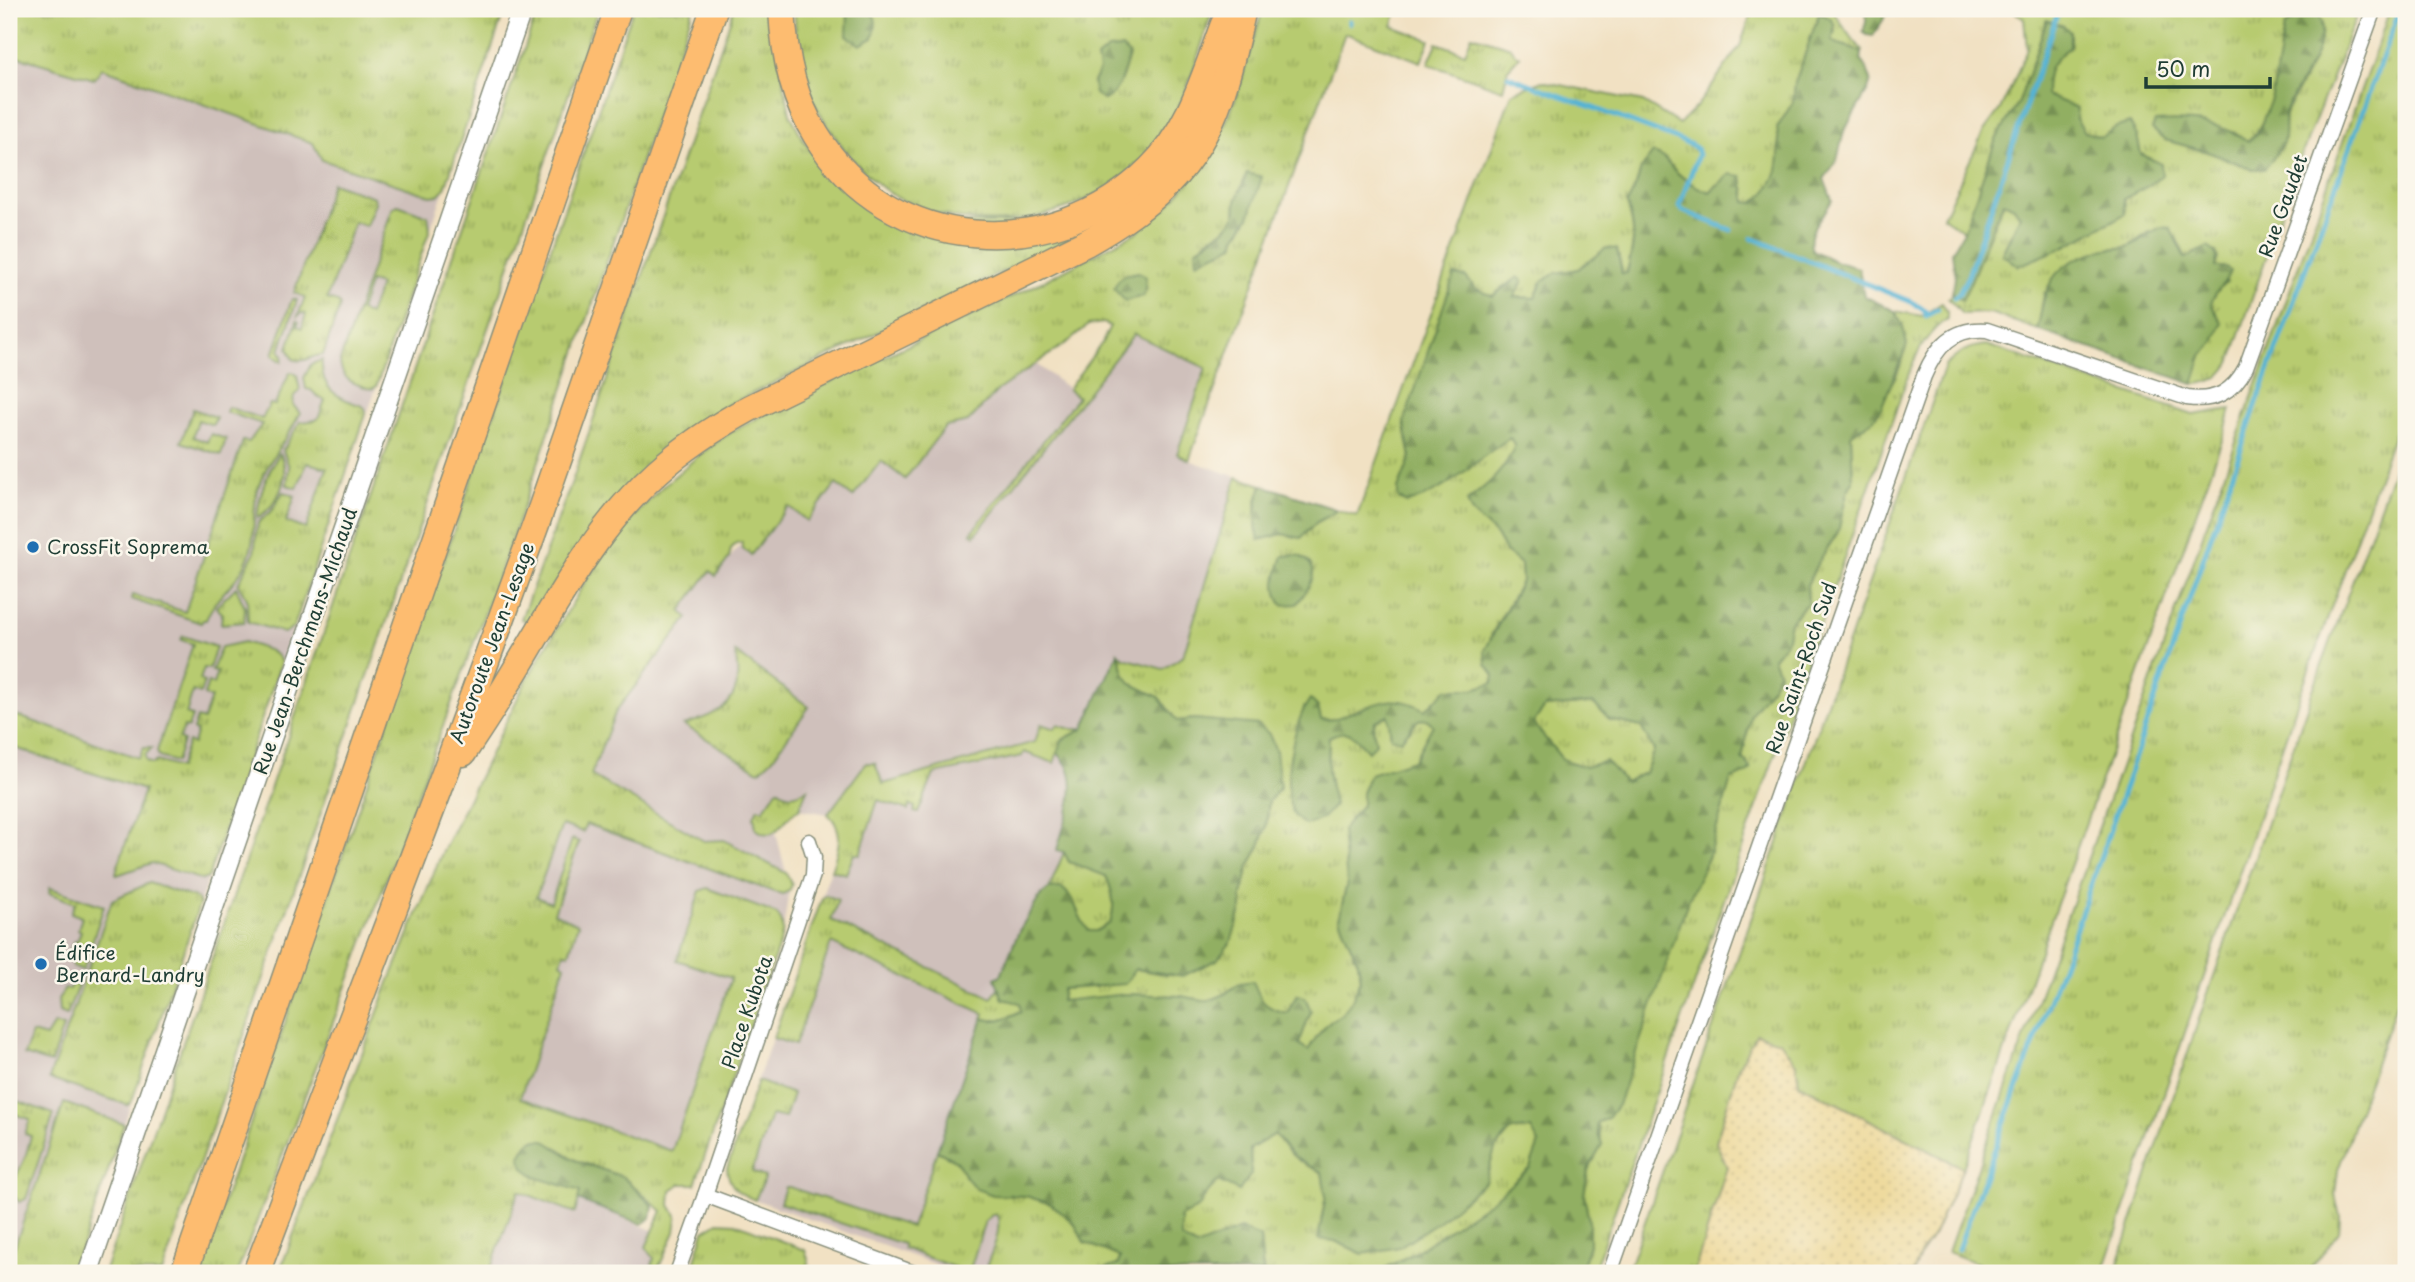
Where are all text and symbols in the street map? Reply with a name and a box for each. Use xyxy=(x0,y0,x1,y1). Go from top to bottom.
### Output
scale bar xyxy=(2146,46,2270,90)
text: 50 m xyxy=(2156,52,2210,84)
street label: Rue Gaudet xyxy=(2250,150,2314,261)
street label: Rue Jean-Berchmans-Michaud xyxy=(245,503,363,778)
place label: CrossFit Soprema xyxy=(47,532,210,560)
street label: Autoroute Jean-Lesage xyxy=(442,538,540,747)
marker: CrossFit Soprema xyxy=(25,539,41,555)
street label: Rue Saint-Roch Sud xyxy=(1758,578,1843,757)
place label: Édifice Bernard-Landry xyxy=(55,938,205,988)
street label: Place Kubota xyxy=(714,951,779,1072)
marker: Édifice Bernard-Landry xyxy=(33,956,49,972)

